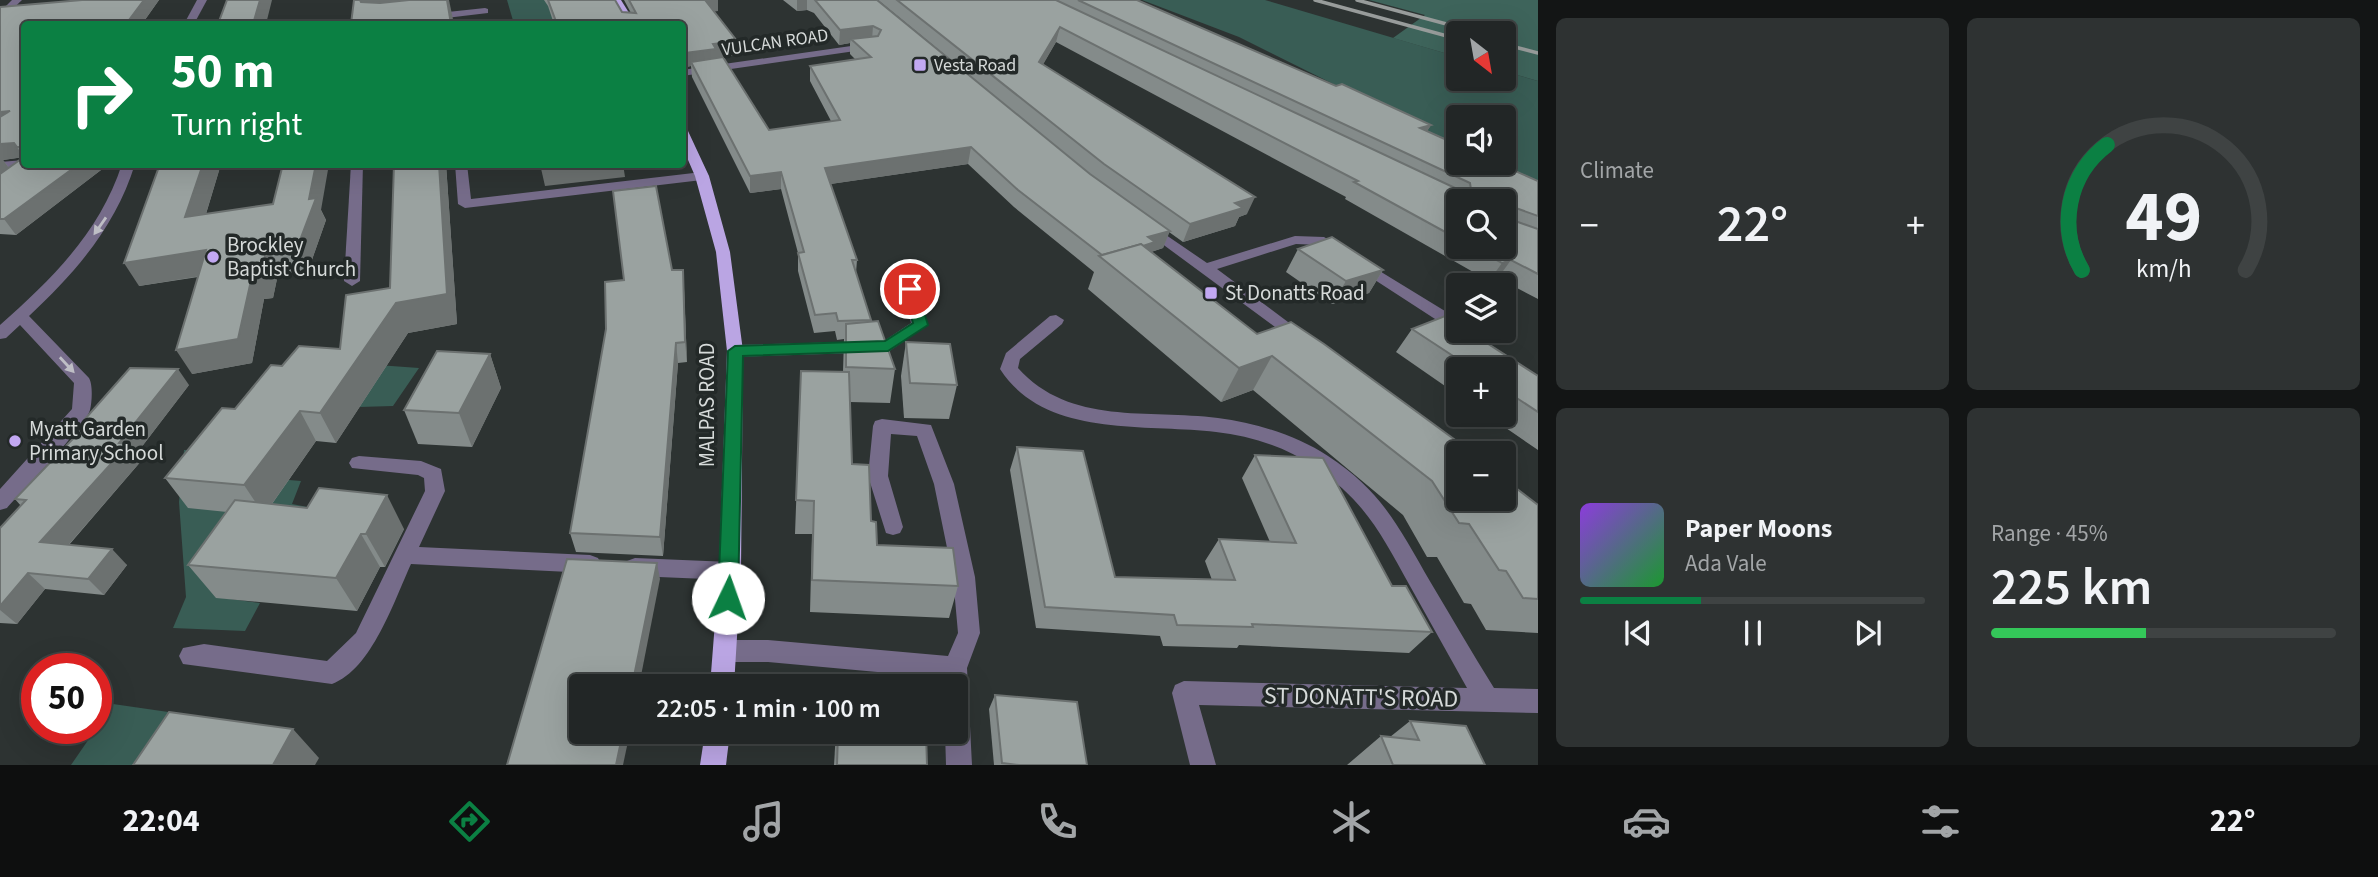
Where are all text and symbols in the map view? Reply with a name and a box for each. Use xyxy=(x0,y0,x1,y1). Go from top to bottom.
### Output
north arrow xyxy=(1446,21,1516,91)
map controls xyxy=(1446,21,1516,511)
street label: VULCAN ROAD xyxy=(720,23,830,62)
text: 50 m xyxy=(171,37,275,107)
icon: right xyxy=(56,49,147,140)
place label: Vesta Road xyxy=(934,53,1016,78)
marker: Vesta Road xyxy=(912,57,928,73)
text: Turn right xyxy=(171,102,302,148)
button: sound xyxy=(1446,105,1516,175)
text: Climate xyxy=(1580,154,1654,187)
text: 49 xyxy=(2125,165,2202,269)
text: 22° xyxy=(1717,188,1788,262)
button: search xyxy=(1446,189,1516,259)
text: − xyxy=(1580,199,1599,253)
text: + xyxy=(1906,199,1925,253)
one-way arrow xyxy=(93,217,107,235)
place label: Brockley Baptist Church xyxy=(227,230,356,284)
marker: Brockley Baptist Church xyxy=(205,249,221,265)
text: km/h xyxy=(2136,251,2191,287)
pin xyxy=(880,259,940,319)
icon: arrive xyxy=(891,270,929,308)
button: layers xyxy=(1446,273,1516,343)
place label: St Donatts Road xyxy=(1225,278,1365,308)
marker: St Donatts Road xyxy=(1203,285,1219,301)
street label: MALPAS ROAD xyxy=(692,343,722,467)
one-way arrow xyxy=(59,356,75,374)
button: + xyxy=(1446,357,1516,427)
place label: Myatt Garden Primary School xyxy=(29,414,164,468)
marker: Myatt Garden Primary School xyxy=(7,433,23,449)
button: − xyxy=(1446,441,1516,511)
text: Paper Moons xyxy=(1685,510,1832,547)
text: Range · 45% xyxy=(1991,517,2108,550)
text: Ada Vale xyxy=(1685,547,1767,580)
text: 225 km xyxy=(1991,551,2152,625)
position arrow xyxy=(691,561,765,635)
icon: previous xyxy=(1619,614,1657,652)
icon: pause xyxy=(1734,614,1772,652)
icon: next xyxy=(1849,614,1887,652)
speed limit sign: 50 xyxy=(21,653,112,744)
street label: ST DONATT'S ROAD xyxy=(1264,678,1458,717)
text: 22:05 · 1 min · 100 m xyxy=(656,690,881,727)
icon: directions xyxy=(445,797,494,846)
icon: music xyxy=(739,797,788,846)
icon: phone xyxy=(1033,797,1082,846)
icon: climate xyxy=(1327,797,1376,846)
icon: car xyxy=(1622,797,1671,846)
icon: filters xyxy=(1916,797,1965,846)
text: 22:04 xyxy=(123,798,200,844)
text: 22° xyxy=(2210,798,2255,844)

